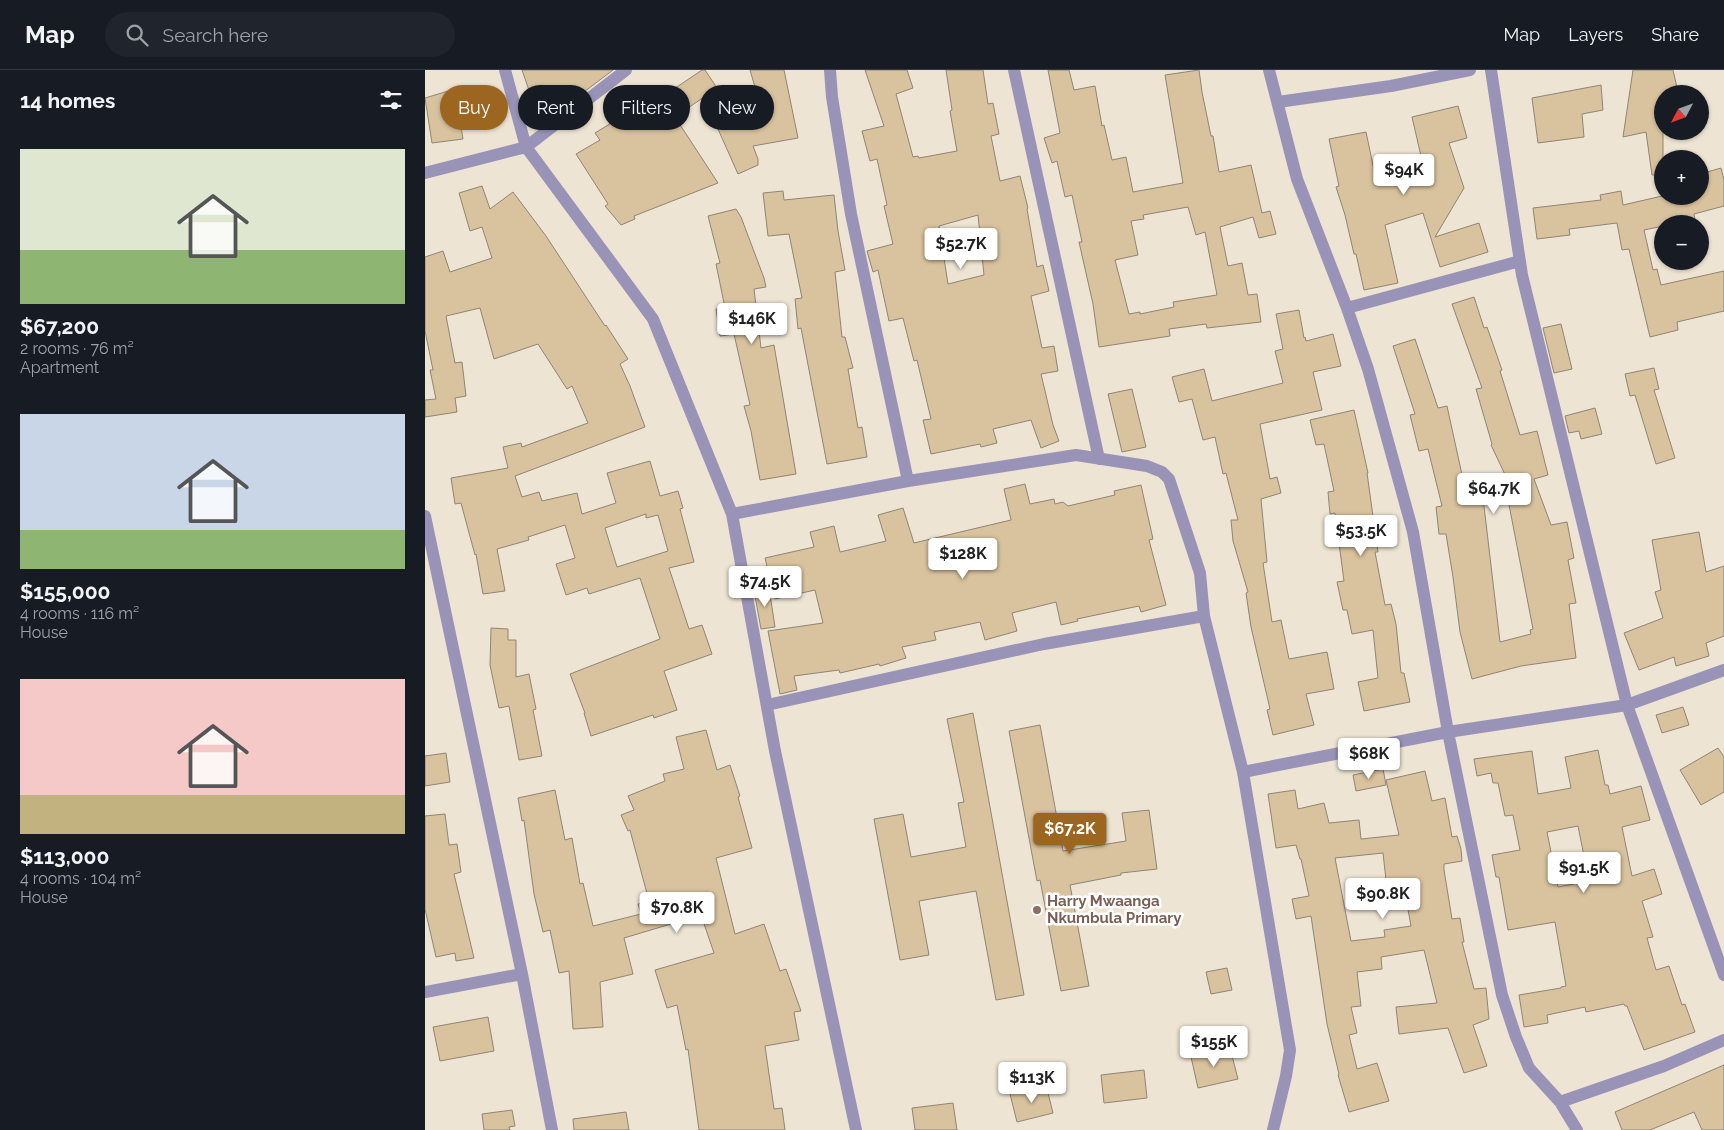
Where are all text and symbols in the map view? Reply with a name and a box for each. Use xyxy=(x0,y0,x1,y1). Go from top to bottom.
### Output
search box xyxy=(105,12,455,57)
text: Map xyxy=(25,20,75,49)
icon: search xyxy=(123,21,151,49)
text: Search here xyxy=(163,24,268,46)
text: Map xyxy=(1504,24,1540,45)
text: Layers xyxy=(1568,24,1623,45)
text: Share xyxy=(1651,24,1699,45)
chip: Buy xyxy=(440,85,508,130)
chip: Rent xyxy=(518,85,593,130)
chip: Filters xyxy=(603,85,690,130)
chip: New xyxy=(700,85,774,130)
north arrow xyxy=(1654,85,1709,140)
map controls xyxy=(1654,85,1709,270)
icon: filters xyxy=(377,86,405,114)
text: 14 homes xyxy=(20,88,115,113)
button: + xyxy=(1654,150,1709,205)
pin: $94K xyxy=(1374,154,1434,196)
text: $94K xyxy=(1384,160,1424,179)
icon: home xyxy=(168,181,258,271)
button: − xyxy=(1654,215,1709,270)
pin: $52.7K xyxy=(920,228,1002,270)
text: $52.7K xyxy=(936,234,987,253)
pin: $146K xyxy=(717,302,787,345)
text: $146K xyxy=(728,309,776,328)
text: $67,200 xyxy=(20,314,99,339)
text: 2 rooms · 76 m² xyxy=(20,339,134,358)
text: Apartment xyxy=(20,358,99,377)
icon: home xyxy=(168,446,258,536)
pin: $64.7K xyxy=(1453,472,1535,515)
text: $64.7K xyxy=(1468,479,1520,498)
pin: $53.5K xyxy=(1320,514,1402,557)
text: $53.5K xyxy=(1335,521,1387,540)
pin: $128K xyxy=(928,538,998,580)
text: $128K xyxy=(939,544,987,563)
pin: $74.5K xyxy=(724,566,806,608)
text: $74.5K xyxy=(740,572,790,591)
text: $155,000 xyxy=(20,579,111,604)
text: 4 rooms · 116 m² xyxy=(20,604,139,623)
text: House xyxy=(20,623,68,642)
icon: home xyxy=(168,711,258,801)
pin: $68K xyxy=(1339,738,1399,780)
text: $68K xyxy=(1349,744,1389,763)
pin: $67.2K xyxy=(1029,812,1111,855)
text: $67.2K xyxy=(1044,819,1096,838)
text: $113,000 xyxy=(20,844,109,869)
pin: $91.5K xyxy=(1543,852,1625,894)
text: $91.5K xyxy=(1559,858,1609,877)
text: 4 rooms · 104 m² xyxy=(20,869,141,888)
pin: $90.8K xyxy=(1342,878,1424,920)
text: $90.8K xyxy=(1356,884,1410,903)
text: House xyxy=(20,888,68,907)
pin: $70.8K xyxy=(636,892,718,934)
place label: Harry Mwaanga Nkumbula Primary xyxy=(1047,892,1182,927)
text: $70.8K xyxy=(651,898,703,917)
marker: Harry Mwaanga Nkumbula Primary xyxy=(1031,904,1043,916)
pin: $155K xyxy=(1179,1026,1249,1068)
text: $155K xyxy=(1191,1032,1237,1051)
pin: $113K xyxy=(997,1062,1067,1104)
text: $113K xyxy=(1009,1068,1055,1087)

